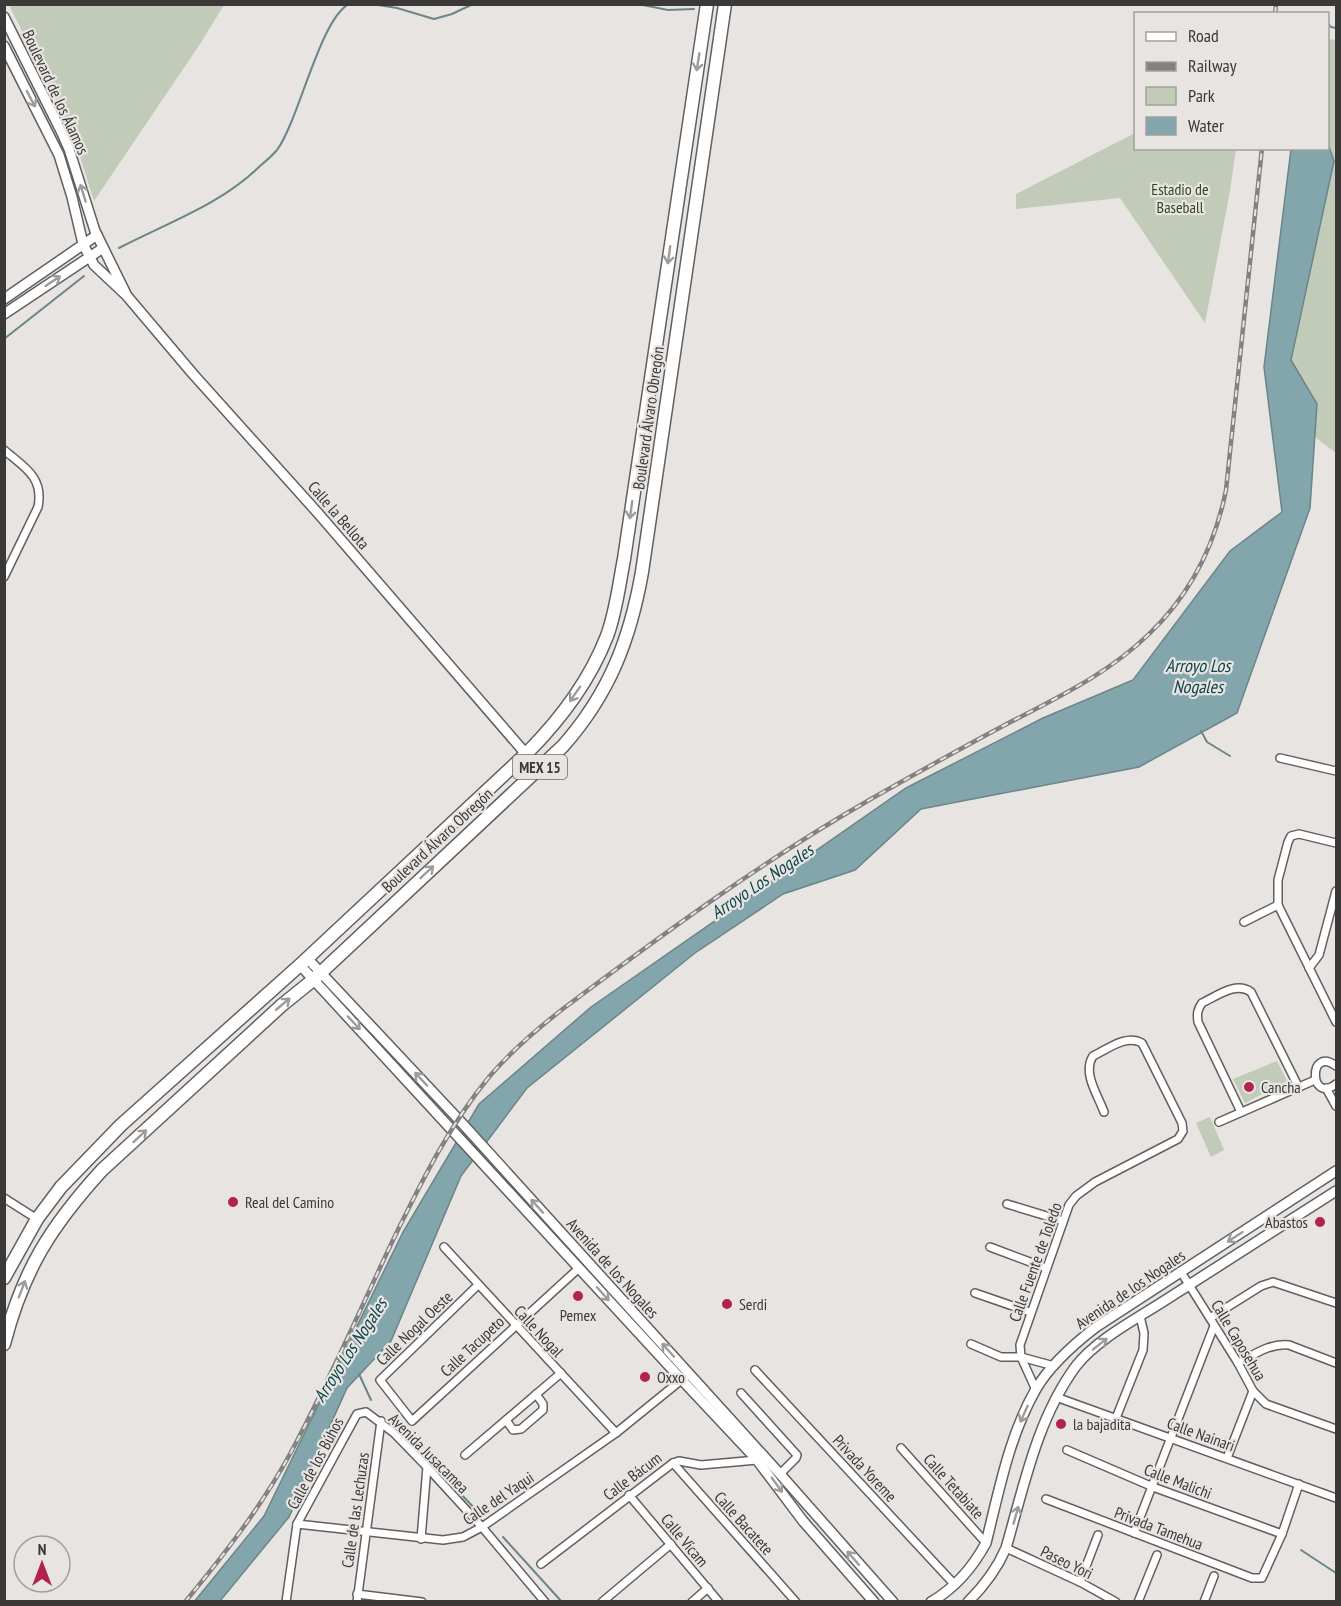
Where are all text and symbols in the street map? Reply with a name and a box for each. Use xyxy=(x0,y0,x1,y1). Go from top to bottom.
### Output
legend xyxy=(1134,12,1329,150)
text: Road xyxy=(1188,24,1219,47)
street label: Boulevard de los Álamos xyxy=(18,27,94,157)
one-way arrow xyxy=(693,52,704,72)
text: Railway xyxy=(1188,54,1237,77)
text: Park xyxy=(1188,84,1215,107)
one-way arrow xyxy=(26,89,37,107)
text: Water xyxy=(1188,114,1224,137)
park label: Estadio de Baseball xyxy=(1151,179,1209,217)
one-way arrow xyxy=(77,184,88,203)
one-way arrow xyxy=(663,245,674,264)
one-way arrow xyxy=(44,275,61,287)
street label: Boulevard Álvaro Obregón xyxy=(628,345,668,491)
street label: Calle la Bellota xyxy=(304,477,374,553)
one-way arrow xyxy=(625,500,636,520)
water label: Arroyo Los Nogales xyxy=(1166,654,1232,698)
one-way arrow xyxy=(569,686,581,702)
road number: MEX 15 xyxy=(513,755,567,779)
street label: Boulevard Álvaro Obregón xyxy=(377,783,497,897)
water label: Arroyo Los Nogales xyxy=(706,837,819,924)
one-way arrow xyxy=(419,865,434,879)
one-way arrow xyxy=(275,997,290,1011)
one-way arrow xyxy=(347,1016,361,1031)
one-way arrow xyxy=(414,1072,428,1087)
place label: Cancha xyxy=(1261,1077,1301,1097)
marker: Cancha xyxy=(1242,1080,1256,1094)
one-way arrow xyxy=(132,1129,147,1143)
place label: Real del Camino xyxy=(245,1192,334,1212)
marker: Real del Camino xyxy=(226,1195,240,1209)
one-way arrow xyxy=(530,1198,544,1213)
street label: Calle Fuente de Toledo xyxy=(1004,1200,1066,1324)
place label: Abastos xyxy=(1265,1212,1308,1232)
street label: Avenida de los Nogales xyxy=(563,1214,663,1322)
marker: Abastos xyxy=(1313,1215,1327,1229)
one-way arrow xyxy=(1226,1231,1243,1244)
street label: Avenida de los Nogales xyxy=(1071,1245,1189,1333)
one-way arrow xyxy=(17,1280,28,1298)
street label: Calle Nogal Oeste xyxy=(372,1287,456,1369)
one-way arrow xyxy=(596,1287,611,1302)
marker: Pemex xyxy=(571,1289,585,1303)
water label: Arroyo Los Nogales xyxy=(308,1292,393,1406)
place label: Serdi xyxy=(739,1294,767,1314)
street label: Calle Caposehua xyxy=(1207,1296,1271,1384)
marker: Serdi xyxy=(720,1297,734,1311)
street label: Calle Nogal xyxy=(510,1301,568,1361)
place label: Pemex xyxy=(560,1305,597,1325)
street label: Calle Tacupeto xyxy=(436,1311,508,1381)
one-way arrow xyxy=(1092,1338,1108,1351)
one-way arrow xyxy=(661,1343,675,1358)
place label: Oxxo xyxy=(657,1367,685,1387)
marker: Oxxo xyxy=(638,1370,652,1384)
one-way arrow xyxy=(1018,1404,1030,1422)
street label: Avenida Jusacamea xyxy=(385,1409,473,1497)
street label: Calle Nainari xyxy=(1164,1413,1238,1455)
street label: Calle de los Búhos xyxy=(282,1414,348,1512)
place label: la bajadita xyxy=(1073,1414,1131,1434)
marker: la bajadita xyxy=(1054,1417,1068,1431)
street label: Privada Yoreme xyxy=(829,1430,901,1506)
street label: Calle Bácum xyxy=(599,1448,665,1504)
street label: Calle Tetabiate xyxy=(919,1449,989,1523)
street label: Calle de las Lechuzas xyxy=(337,1451,373,1569)
street label: Calle Malichi xyxy=(1141,1459,1215,1503)
street label: Calle del Yaqui xyxy=(459,1467,537,1529)
one-way arrow xyxy=(771,1477,783,1493)
street label: Calle Bacatete xyxy=(710,1487,778,1559)
street label: Privada Tamehua xyxy=(1112,1502,1206,1554)
one-way arrow xyxy=(1011,1506,1022,1525)
street label: Calle Vícam xyxy=(657,1509,713,1571)
north arrow xyxy=(12,1534,72,1594)
text: N xyxy=(38,1539,46,1559)
street label: Paseo Yori xyxy=(1037,1541,1097,1583)
one-way arrow xyxy=(846,1551,860,1566)

